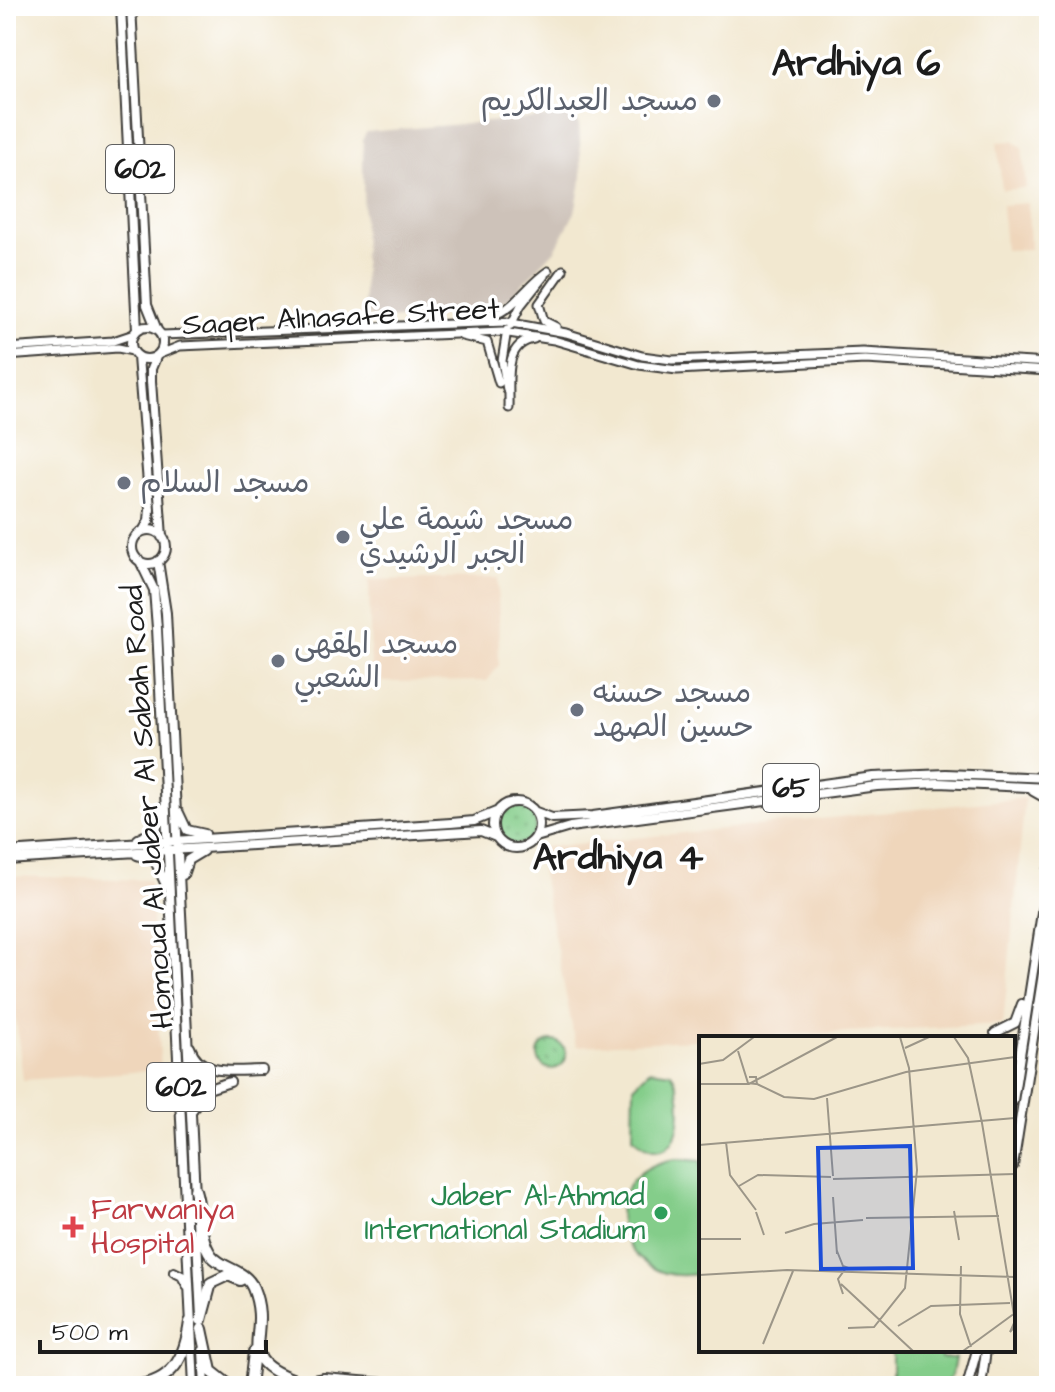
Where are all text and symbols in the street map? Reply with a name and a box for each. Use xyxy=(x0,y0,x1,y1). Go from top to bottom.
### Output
district label: Ardhiya 6 xyxy=(772,38,940,92)
place label: مسجد العبدالكريم xyxy=(480,80,698,122)
marker: مسجد العبدالكريم xyxy=(705,92,723,110)
road number: 602 xyxy=(106,145,174,193)
street label: Saqer Alnasafe Street xyxy=(181,288,501,346)
place label: مسجد السلام xyxy=(140,462,309,504)
marker: مسجد السلام xyxy=(115,474,133,492)
place label: مسجد شيمة علي الجبر الرشيدي xyxy=(359,499,573,575)
marker: مسجد شيمة علي الجبر الرشيدي xyxy=(334,528,352,546)
street label: Homoud Al Jaber Al Sabah Road xyxy=(112,584,184,1030)
place label: مسجد المقهى الشعبي xyxy=(294,623,458,703)
marker: مسجد المقهى الشعبي xyxy=(269,652,287,670)
place label: مسجد حسنه حسين الصهد xyxy=(593,672,754,748)
marker: مسجد حسنه حسين الصهد xyxy=(568,701,586,719)
road number: 65 xyxy=(763,764,819,812)
district label: Ardhiya 4 xyxy=(533,832,703,886)
inset map xyxy=(699,1036,1015,1352)
road number: 602 xyxy=(147,1063,215,1111)
place label: Jaber Al-Ahmad International Stadium xyxy=(365,1175,646,1251)
place label: Farwaniya Hospital xyxy=(91,1189,234,1265)
marker: Jaber Al-Ahmad International Stadium xyxy=(652,1204,670,1222)
marker: Farwaniya Hospital xyxy=(62,1216,84,1238)
scale bar xyxy=(40,1304,266,1354)
text: 500 m xyxy=(52,1316,128,1350)

